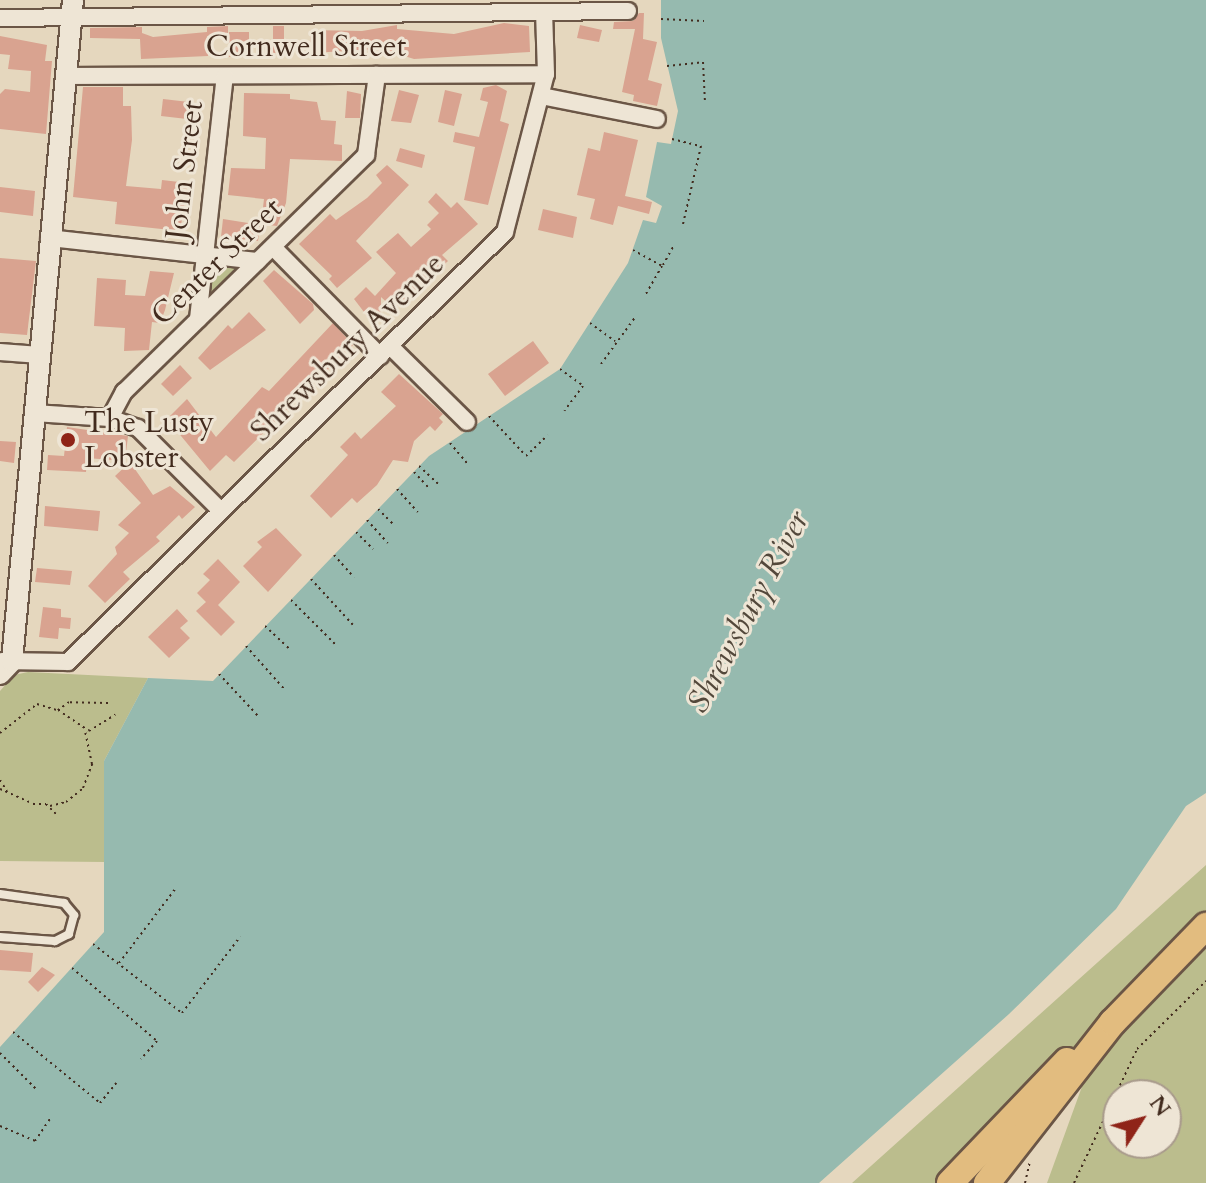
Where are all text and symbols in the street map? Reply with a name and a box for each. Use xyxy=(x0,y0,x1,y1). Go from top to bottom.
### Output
street label: Cornwell Street xyxy=(206,29,406,65)
street label: John Street xyxy=(159,98,211,242)
street label: Center Street xyxy=(144,191,290,333)
street label: Shrewsbury Avenue xyxy=(244,247,452,449)
place label: The Lusty Lobster xyxy=(84,405,214,476)
marker: The Lusty Lobster xyxy=(59,431,77,449)
water label: Shrewsbury River xyxy=(679,505,817,719)
north arrow xyxy=(1102,1079,1182,1159)
text: N xyxy=(1142,1090,1178,1123)

